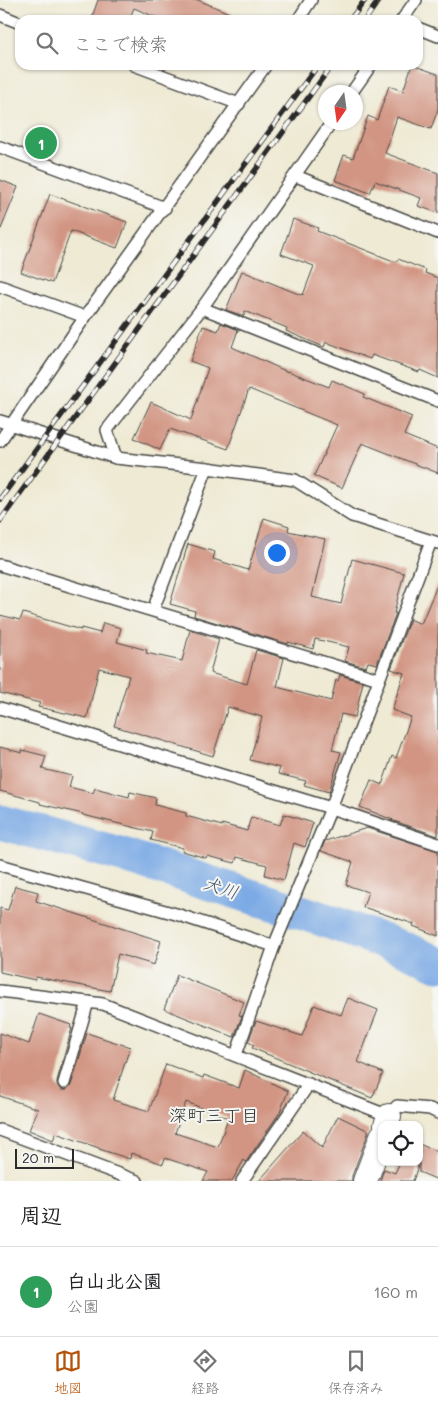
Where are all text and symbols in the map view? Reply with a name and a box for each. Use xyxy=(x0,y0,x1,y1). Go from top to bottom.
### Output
search box xyxy=(15,15,423,70)
icon: search xyxy=(33,29,61,57)
text: ここで検索 xyxy=(73,31,168,56)
north arrow xyxy=(318,85,363,130)
pin: 1 xyxy=(25,124,57,162)
your location xyxy=(264,540,290,566)
water label: 犬川 xyxy=(200,870,242,904)
district label: 深町三丁目 xyxy=(169,1103,259,1127)
map controls xyxy=(378,1121,423,1166)
button: locate xyxy=(378,1121,423,1166)
scale bar xyxy=(15,1146,74,1169)
text: 20 m xyxy=(22,1148,54,1167)
text: 周辺 xyxy=(20,1201,62,1228)
text: 白山北公園 xyxy=(67,1268,162,1293)
text: 1 xyxy=(32,1281,40,1302)
text: 160 m xyxy=(373,1281,418,1302)
text: 公園 xyxy=(67,1295,99,1316)
tab: 地図 xyxy=(54,1347,82,1397)
tab: 経路 xyxy=(191,1347,219,1397)
tab: 保存済み xyxy=(328,1347,384,1397)

